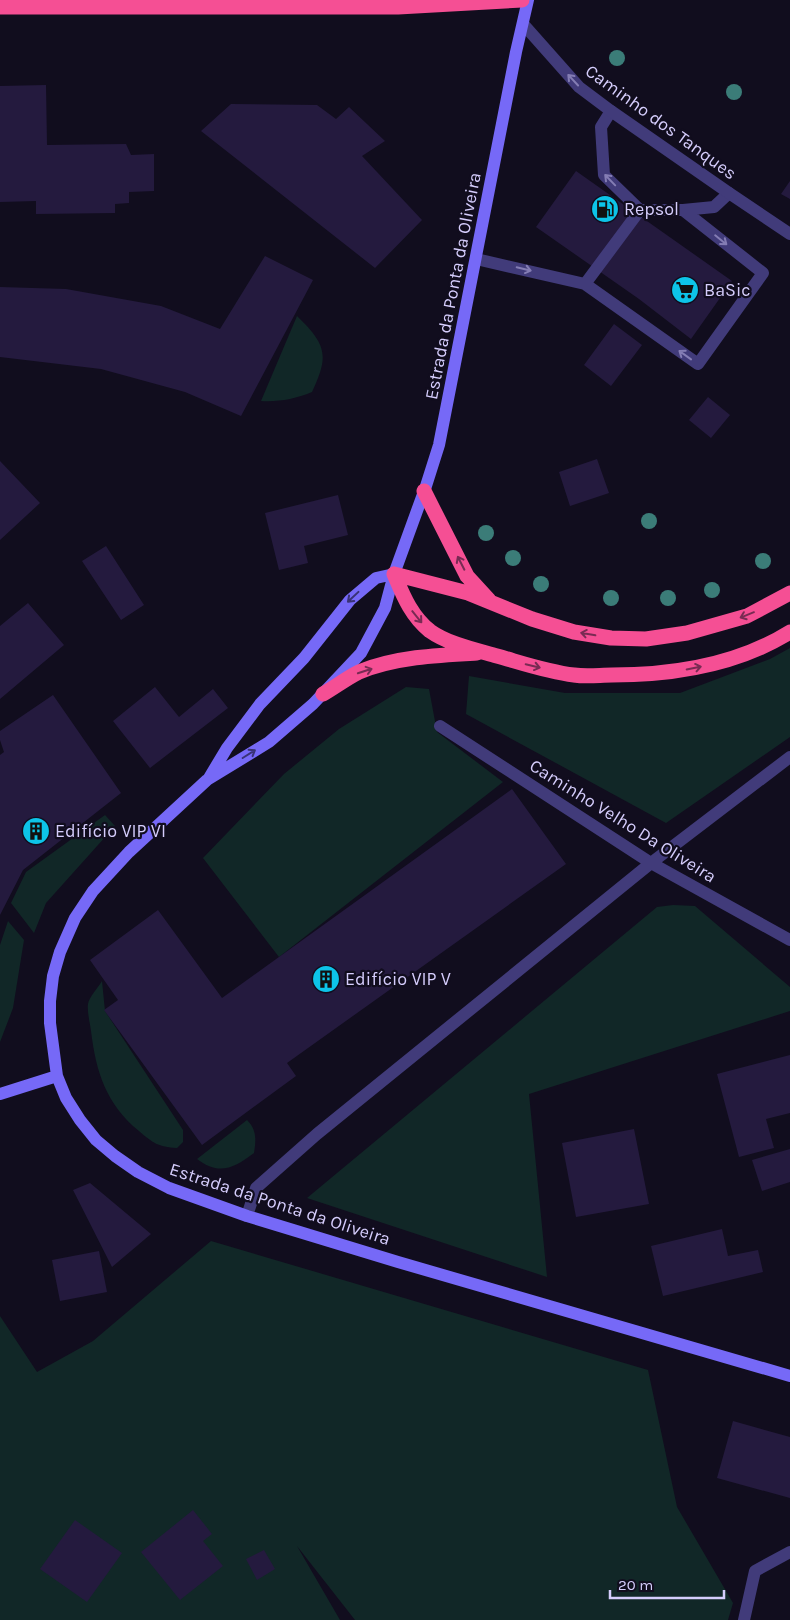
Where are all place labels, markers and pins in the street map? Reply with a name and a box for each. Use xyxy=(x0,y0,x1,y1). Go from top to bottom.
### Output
fuel station icon: Repsol xyxy=(590,194,620,224)
place label: Repsol xyxy=(624,198,679,220)
supermarket icon: BaSic xyxy=(670,275,700,305)
place label: BaSic xyxy=(704,279,751,301)
building icon: Edifício VIP VI xyxy=(21,816,51,846)
place label: Edifício VIP VI xyxy=(55,820,166,842)
building icon: Edifício VIP V xyxy=(311,964,341,994)
place label: Edifício VIP V xyxy=(345,968,451,990)

